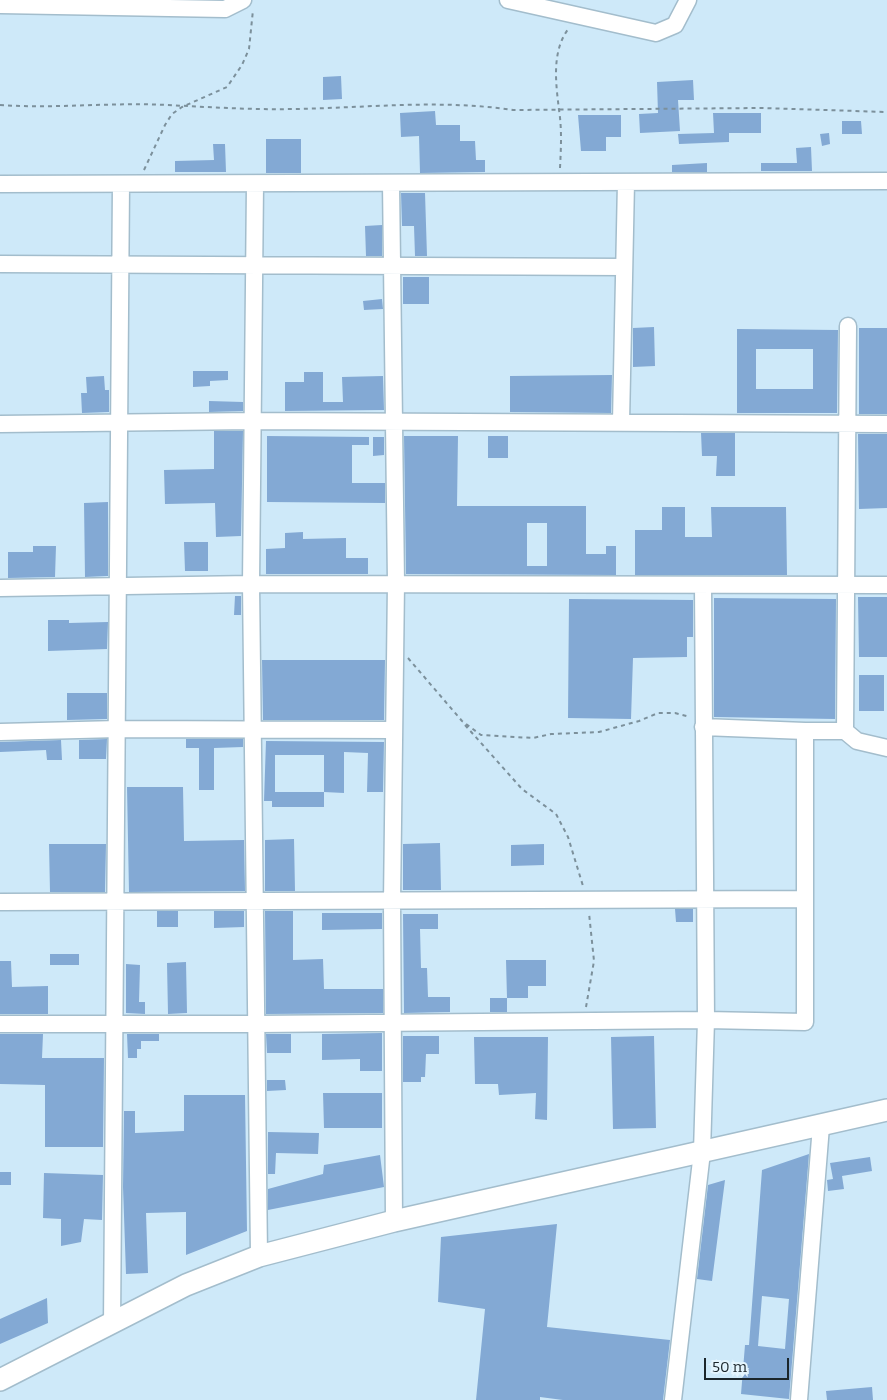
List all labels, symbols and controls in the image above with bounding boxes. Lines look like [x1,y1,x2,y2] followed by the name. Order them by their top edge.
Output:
[707,1348,792,1380] scale bar
[712,1358,747,1376] text: 50 m

